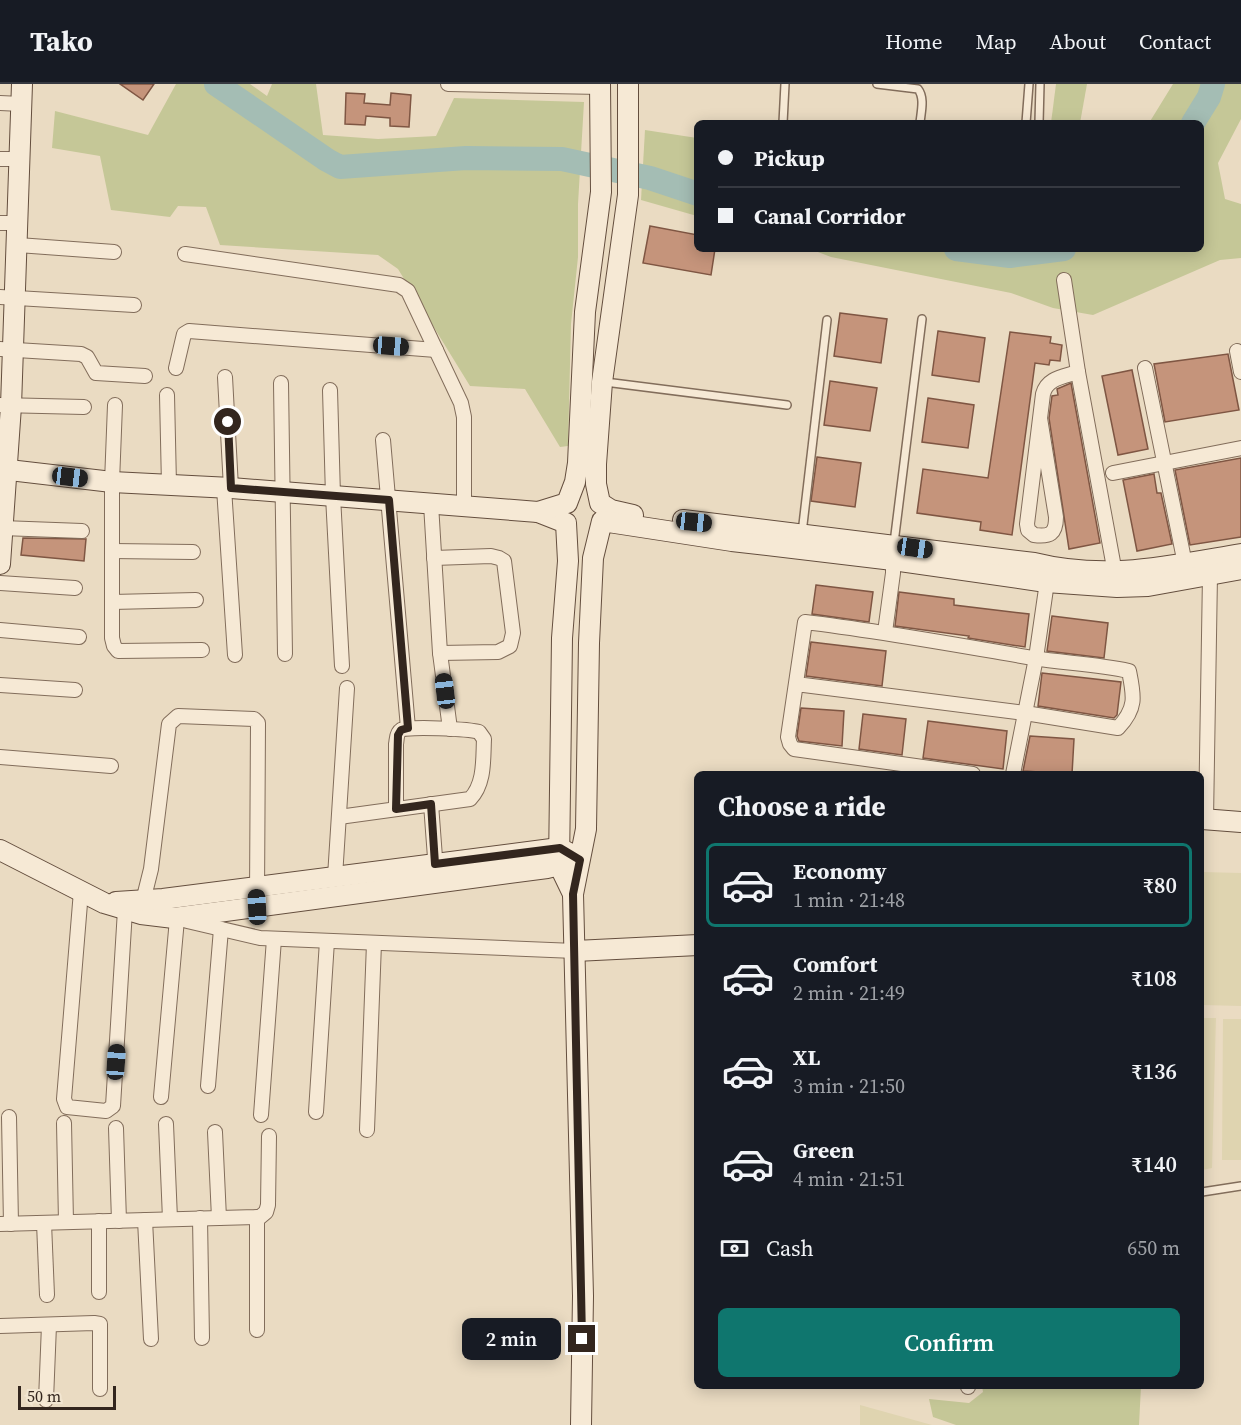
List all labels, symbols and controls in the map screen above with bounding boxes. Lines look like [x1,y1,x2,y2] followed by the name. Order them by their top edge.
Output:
[30,22,93,60] text: Tako
[885,27,943,56] text: Home
[976,27,1017,56] text: Map
[1050,27,1106,56] text: About
[1139,27,1211,56] text: Contact
[754,143,825,173] text: Pickup
[754,201,905,231] text: Canal Corridor
[372,336,410,356] car
[214,408,241,435] route start
[51,466,89,488] car
[675,511,713,533] car
[896,537,934,559] car
[434,672,456,710] car
[718,788,886,825] text: Choose a ride
[793,856,887,886] text: Economy
[721,858,775,912] icon: car
[1143,870,1177,900] text: ₹80
[793,886,905,914] text: 1 min · 21:48
[247,889,267,925] car
[793,949,877,979] text: Comfort
[721,951,775,1005] icon: car
[1131,963,1177,993] text: ₹108
[793,979,905,1007] text: 2 min · 21:49
[793,1042,820,1072] text: XL
[106,1043,126,1081] car
[721,1044,775,1098] icon: car
[1131,1056,1177,1086] text: ₹136
[793,1072,905,1100] text: 3 min · 21:50
[793,1135,854,1165] text: Green
[721,1137,775,1191] icon: car
[1131,1149,1177,1179] text: ₹140
[793,1165,905,1193] text: 4 min · 21:51
[718,1232,751,1265] icon: cash
[766,1233,814,1263] text: Cash
[1127,1234,1180,1262] text: 650 m
[718,1308,1180,1377] button: Confirm
[462,1318,561,1360] callout: 2 min
[486,1325,537,1353] text: 2 min
[568,1325,595,1352] route end
[18,1383,116,1410] scale bar
[27,1385,61,1407] text: 50 m

